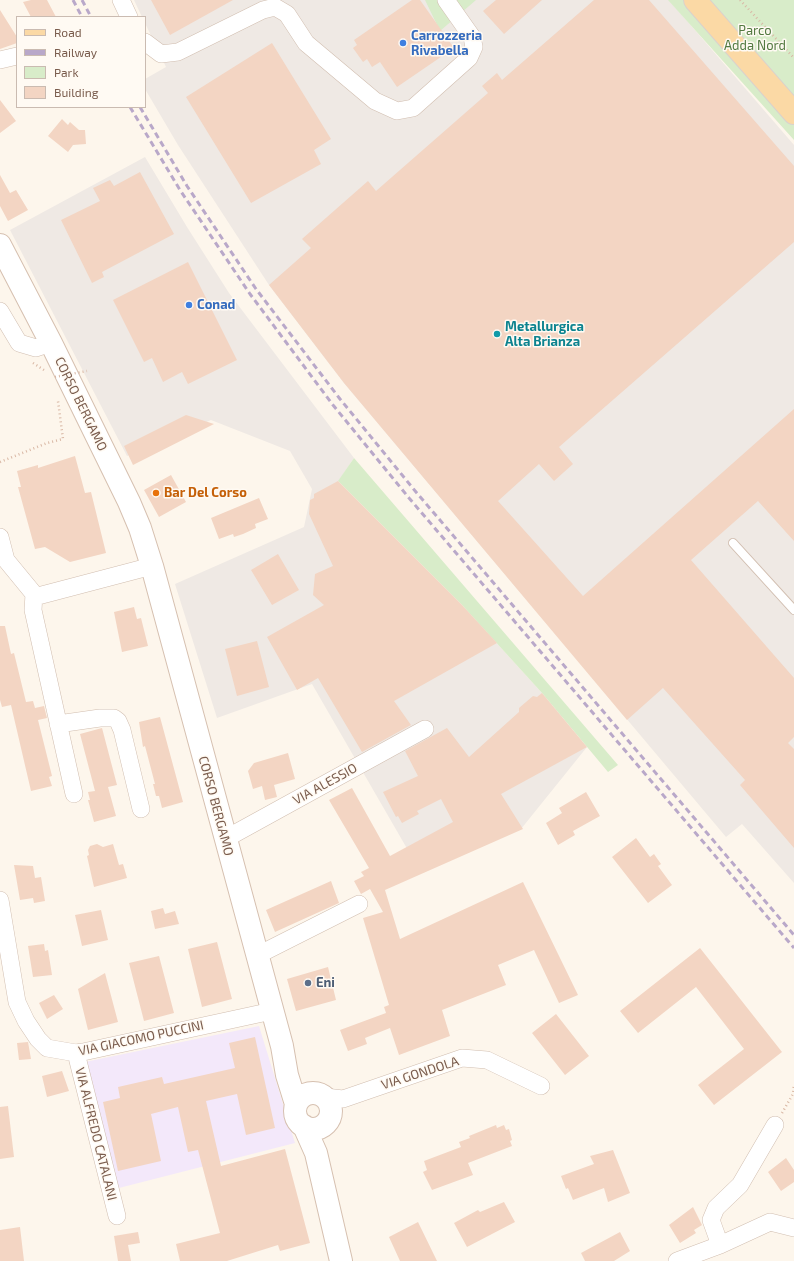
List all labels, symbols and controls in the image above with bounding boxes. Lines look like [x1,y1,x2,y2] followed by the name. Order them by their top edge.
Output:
[16,16,146,108] legend
[724,23,786,54] park label: Parco Adda Nord
[54,25,82,39] text: Road
[411,28,482,59] place label: Carrozzeria Rivabella
[398,38,408,48] marker: Carrozzeria Rivabella
[54,45,97,59] text: Railway
[54,65,79,79] text: Park
[54,85,98,99] text: Building
[197,297,235,313] place label: Conad
[184,300,194,310] marker: Conad
[505,319,584,350] place label: Metallurgica Alta Brianza
[492,329,502,339] marker: Metallurgica Alta Brianza
[52,354,110,454] street label: CORSO BERGAMO
[164,485,247,501] place label: Bar Del Corso
[151,488,161,498] marker: Bar Del Corso
[195,754,237,858] street label: CORSO BERGAMO
[290,760,360,808] street label: VIA ALESSIO
[316,975,335,991] place label: Eni
[303,978,313,988] marker: Eni
[77,1017,205,1059] street label: VIA GIACOMO PUCCINI
[379,1053,461,1093] street label: VIA GONDOLA
[72,1066,120,1202] street label: VIA ALFREDO CATALANI

